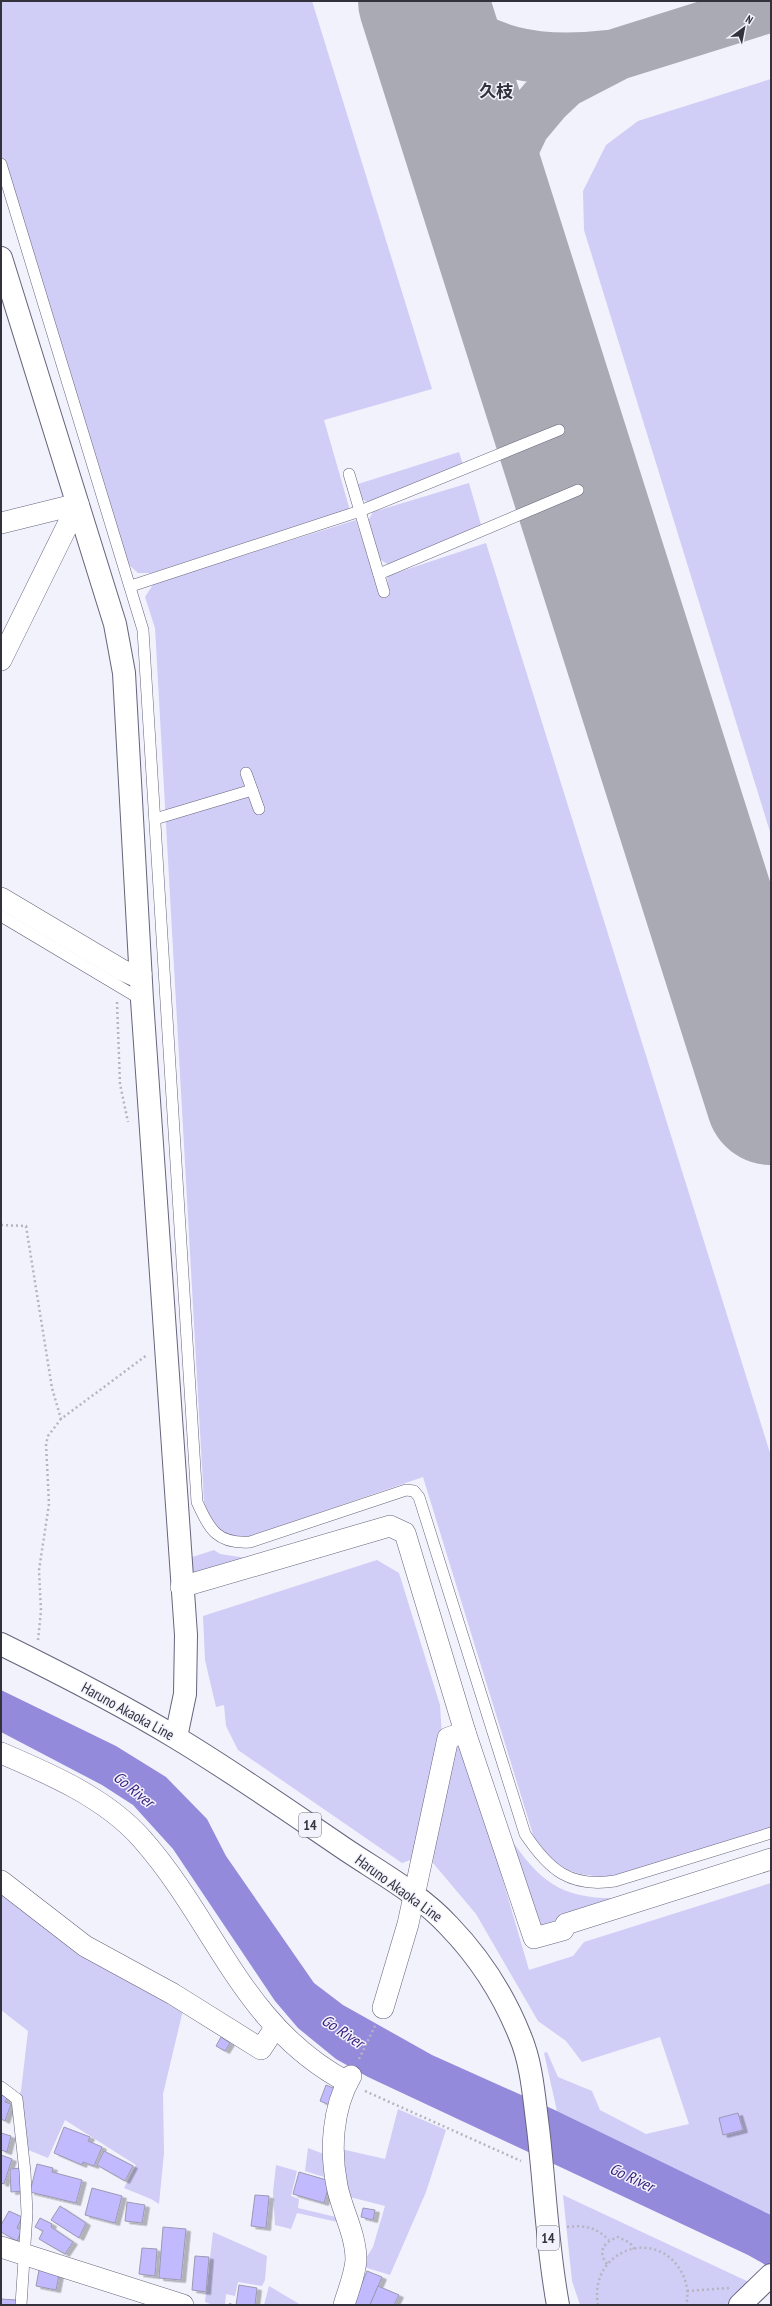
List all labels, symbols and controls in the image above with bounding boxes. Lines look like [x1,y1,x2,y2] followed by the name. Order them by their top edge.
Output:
[724,8,764,48] north arrow
[743,12,756,27] text: N
[479,80,513,102] district label: 久枝
[78,1678,178,1744] street label: Haruno Akaoka Line
[110,1767,160,1813] water label: Go River
[299,1813,321,1837] road number: 14
[352,1850,446,1926] street label: Haruno Akaoka Line
[318,2010,370,2054] water label: Go River
[607,2158,660,2197] water label: Go River
[537,2226,559,2250] road number: 14

